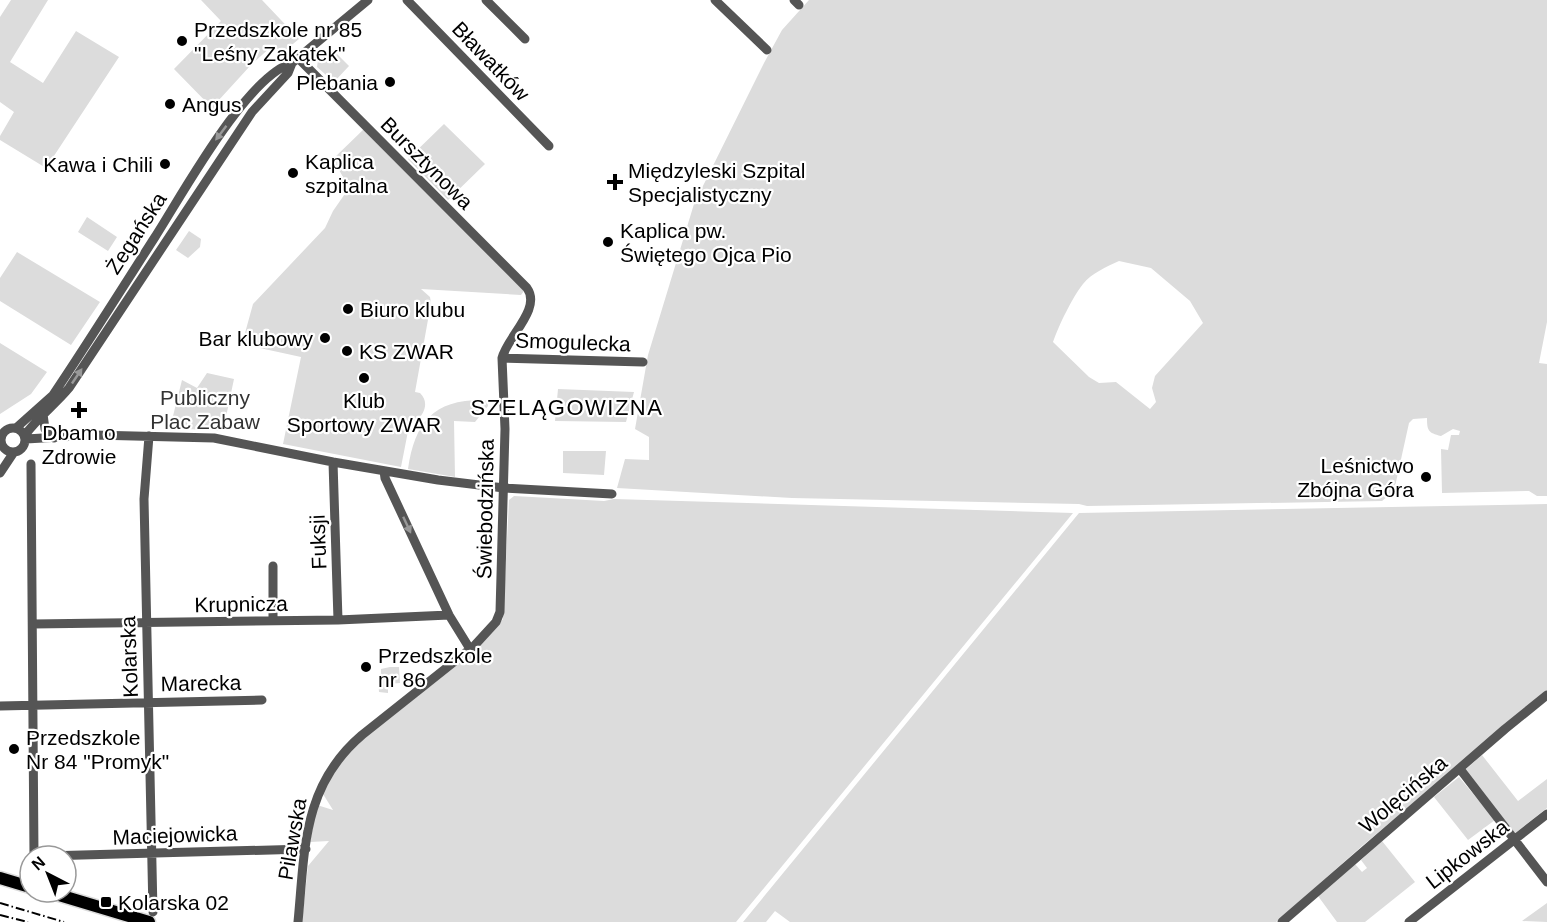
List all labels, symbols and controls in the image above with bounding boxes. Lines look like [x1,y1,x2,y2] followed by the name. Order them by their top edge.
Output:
[448,17,535,106] street label: Bławatków
[194,18,362,65] place label: Przedszkole nr 85 "Leśny Zakątek"
[175,34,189,48] marker: Przedszkole nr 85 "Leśny Zakątek"
[296,71,378,94] place label: Plebania
[383,75,397,89] marker: Plebania
[182,93,242,116] place label: Angus
[163,97,177,111] marker: Angus
[376,112,478,214] street label: Bursztynowa
[215,124,227,140] one-way arrow
[305,150,388,197] place label: Kaplica szpitalna
[43,153,153,176] place label: Kawa i Chili
[158,157,172,171] marker: Kawa i Chili
[628,159,805,206] place label: Międzyleski Szpital Specjalistyczny
[286,166,300,180] marker: Kaplica szpitalna
[606,173,624,191] marker: Międzyleski Szpital Specjalistyczny
[101,188,171,278] street label: Żegańska
[620,219,792,266] place label: Kaplica pw. Świętego Ojca Pio
[601,235,615,249] marker: Kaplica pw. Świętego Ojca Pio
[360,298,465,321] place label: Biuro klubu
[341,302,355,316] marker: Biuro klubu
[199,327,313,350] place label: Bar klubowy
[515,328,631,356] street label: Smogulecka
[318,331,332,345] marker: Bar klubowy
[359,340,454,363] place label: KS ZWAR
[340,344,354,358] marker: KS ZWAR
[71,368,82,384] one-way arrow
[357,371,371,385] marker: Klub Sportowy ZWAR
[150,386,261,433] park label: Publiczny Plac Zabaw
[287,389,441,436] place label: Klub Sportowy ZWAR
[471,395,663,420] district label: SZELĄGOWIZNA
[72,403,86,417] marker: Dbam o Zdrowie
[42,421,116,468] place label: Dbam o Zdrowie
[472,438,498,579] street label: Świebodzińska
[1297,454,1414,501] place label: Leśnictwo Zbójna Góra
[1419,470,1433,484] marker: Leśnictwo Zbójna Góra
[306,514,330,570] street label: Fuksji
[403,516,412,533] one-way arrow
[194,592,288,616] street label: Krupnicza
[116,615,142,698] street label: Kolarska
[378,644,492,691] place label: Przedszkole nr 86
[359,660,373,674] marker: Przedszkole nr 86
[161,671,242,695] street label: Marecka
[26,726,169,773] place label: Przedszkole Nr 84 "Promyk"
[7,742,21,756] marker: Przedszkole Nr 84 "Promyk"
[1355,751,1452,837] street label: Wolęcińska
[273,796,311,882] street label: Pilawska
[1421,815,1513,893] street label: Lipkowska
[112,821,238,849] street label: Maciejowicka
[18,844,78,904] north arrow
[28,853,48,873] text: N
[118,891,229,914] place label: Kolarska 02
[99,895,113,909] marker: Kolarska 02

